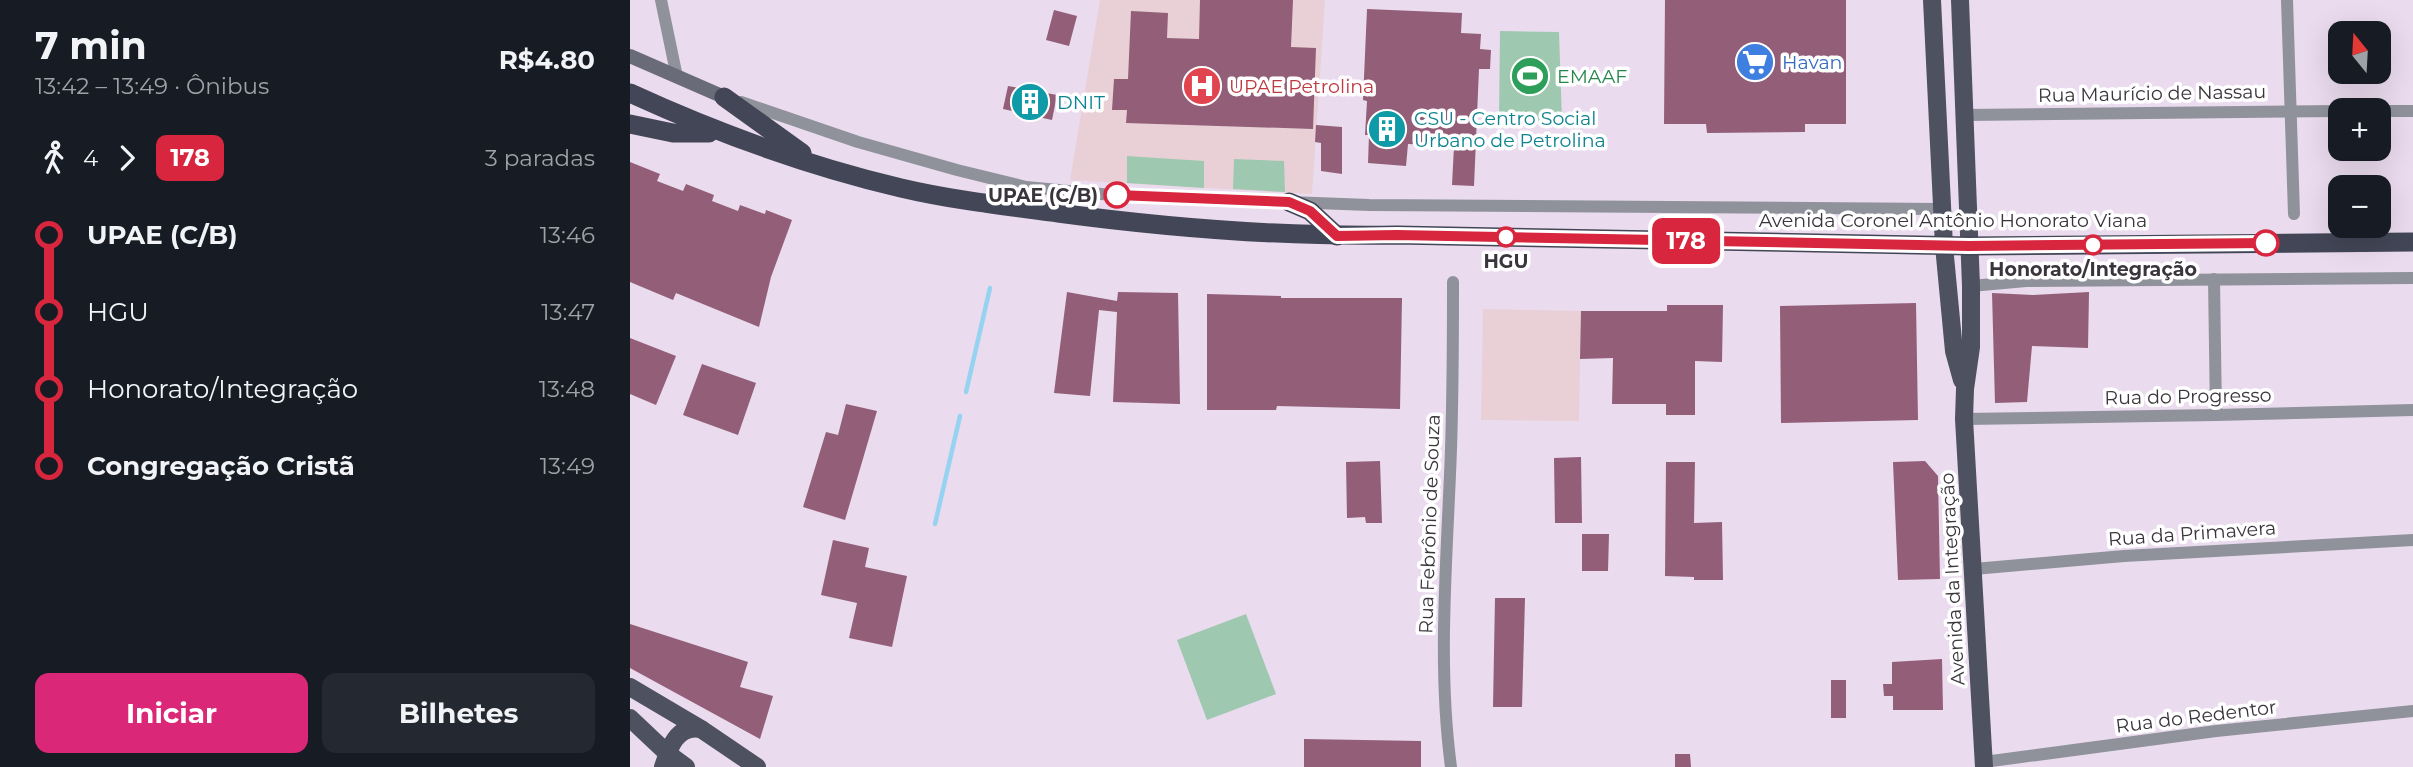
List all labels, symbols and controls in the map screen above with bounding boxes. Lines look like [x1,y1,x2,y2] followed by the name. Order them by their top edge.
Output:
[2328,21,2390,84] north arrow
[2328,21,2391,238] map controls
[35,22,147,69] text: 7 min
[1734,41,1776,83] supermarket icon: Havan
[499,44,595,76] text: R$4.80
[1782,51,1842,74] place label: Havan
[1509,55,1551,97] sports icon: EMAAF
[1181,65,1223,107] hospital icon: UPAE Petrolina
[1557,65,1627,88] place label: EMAAF
[35,72,269,100] text: 13:42 – 13:49 · Ônibus
[1229,75,1374,98] place label: UPAE Petrolina
[2038,80,2266,107] street label: Rua Maurício de Nassau
[1009,81,1051,123] building icon: DNIT
[1057,91,1105,114] place label: DNIT
[2328,98,2391,161] button: +
[1414,107,1606,152] place label: CSU - Centro Social Urbano de Petrolina
[1366,108,1408,150] building icon: CSU - Centro Social Urbano de Petrolina
[35,139,73,177] icon: walk
[108,139,146,177] icon: forward
[170,143,210,172] text: 178
[83,144,98,172] text: 4
[485,144,595,172] text: 3 paradas
[2328,175,2391,238] button: −
[1104,182,1130,208] marker: UPAE (C/B)
[988,184,1098,207] place label: UPAE (C/B)
[1759,209,2147,232] street label: Avenida Coronel Antônio Honorato Viana
[1646,218,1726,264] line badge: 178
[87,219,238,251] text: UPAE (C/B)
[540,221,595,249] text: 13:46
[1666,226,1706,255] text: 178
[1496,227,1516,247] marker: HGU
[2253,230,2279,256] unlabelled marker
[2083,235,2103,255] marker: Honorato/Integração
[1484,250,1528,273] place label: HGU
[1989,258,2197,281] place label: Honorato/Integração
[87,296,149,328] text: HGU
[541,298,595,326] text: 13:47
[87,373,358,405] text: Honorato/Integração
[539,375,595,403] text: 13:48
[2104,384,2272,409] street label: Rua do Progresso
[1414,414,1445,634] street label: Rua Febrônio de Souza
[87,450,355,482] text: Congregação Cristã
[540,452,595,480] text: 13:49
[1935,472,1970,686] street label: Avenida da Integração
[2107,516,2277,551] street label: Rua da Primavera
[35,673,308,753] button: Iniciar
[322,673,595,753] button: Bilhetes
[2114,695,2278,738] street label: Rua do Redentor

